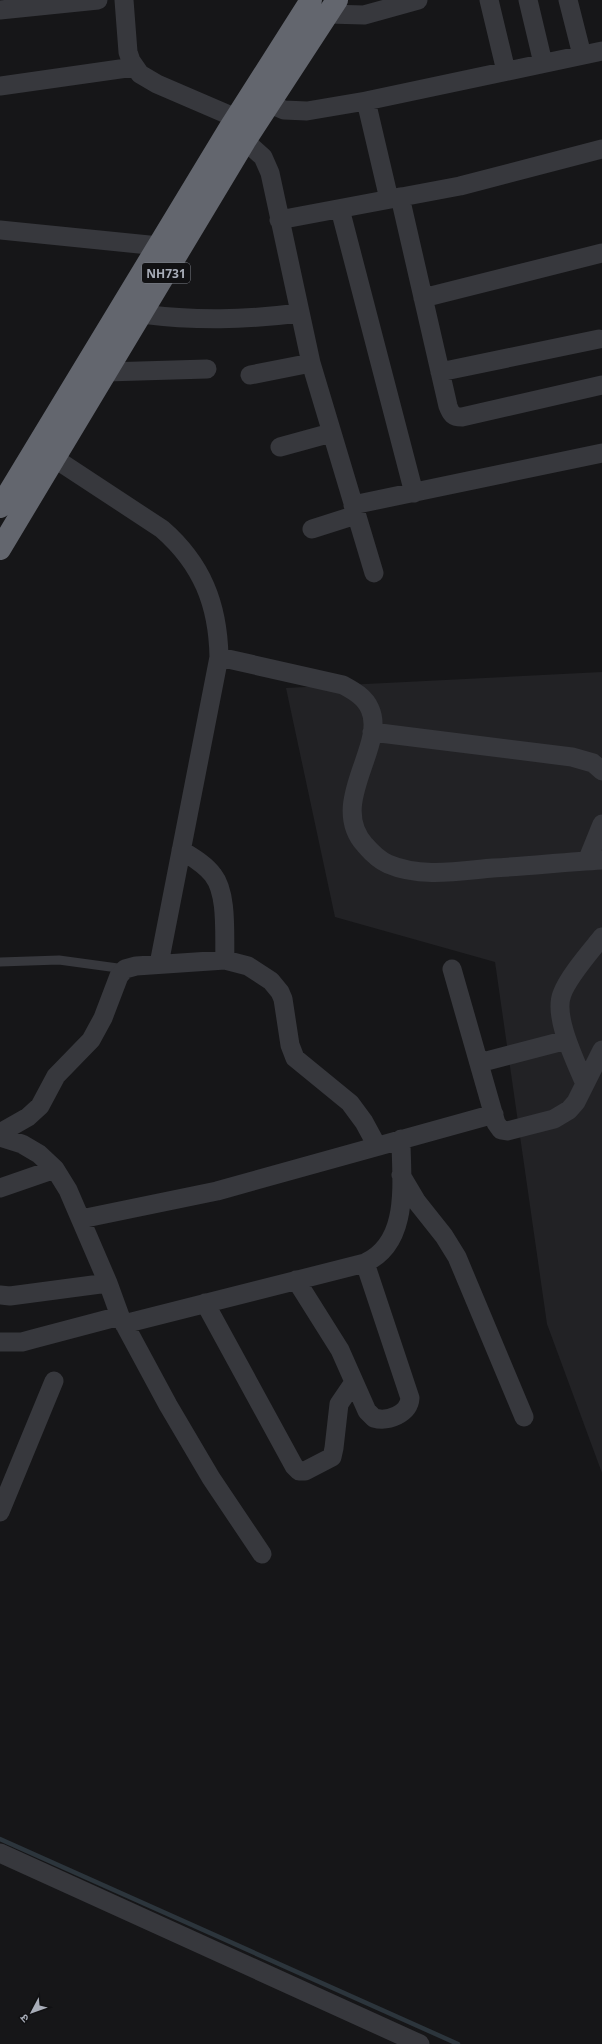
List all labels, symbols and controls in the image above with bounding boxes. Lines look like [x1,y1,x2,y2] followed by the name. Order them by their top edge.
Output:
[142,263,190,283] road number: NH731
[12,1992,52,2032] north arrow
[16,2011,32,2026] text: उ

